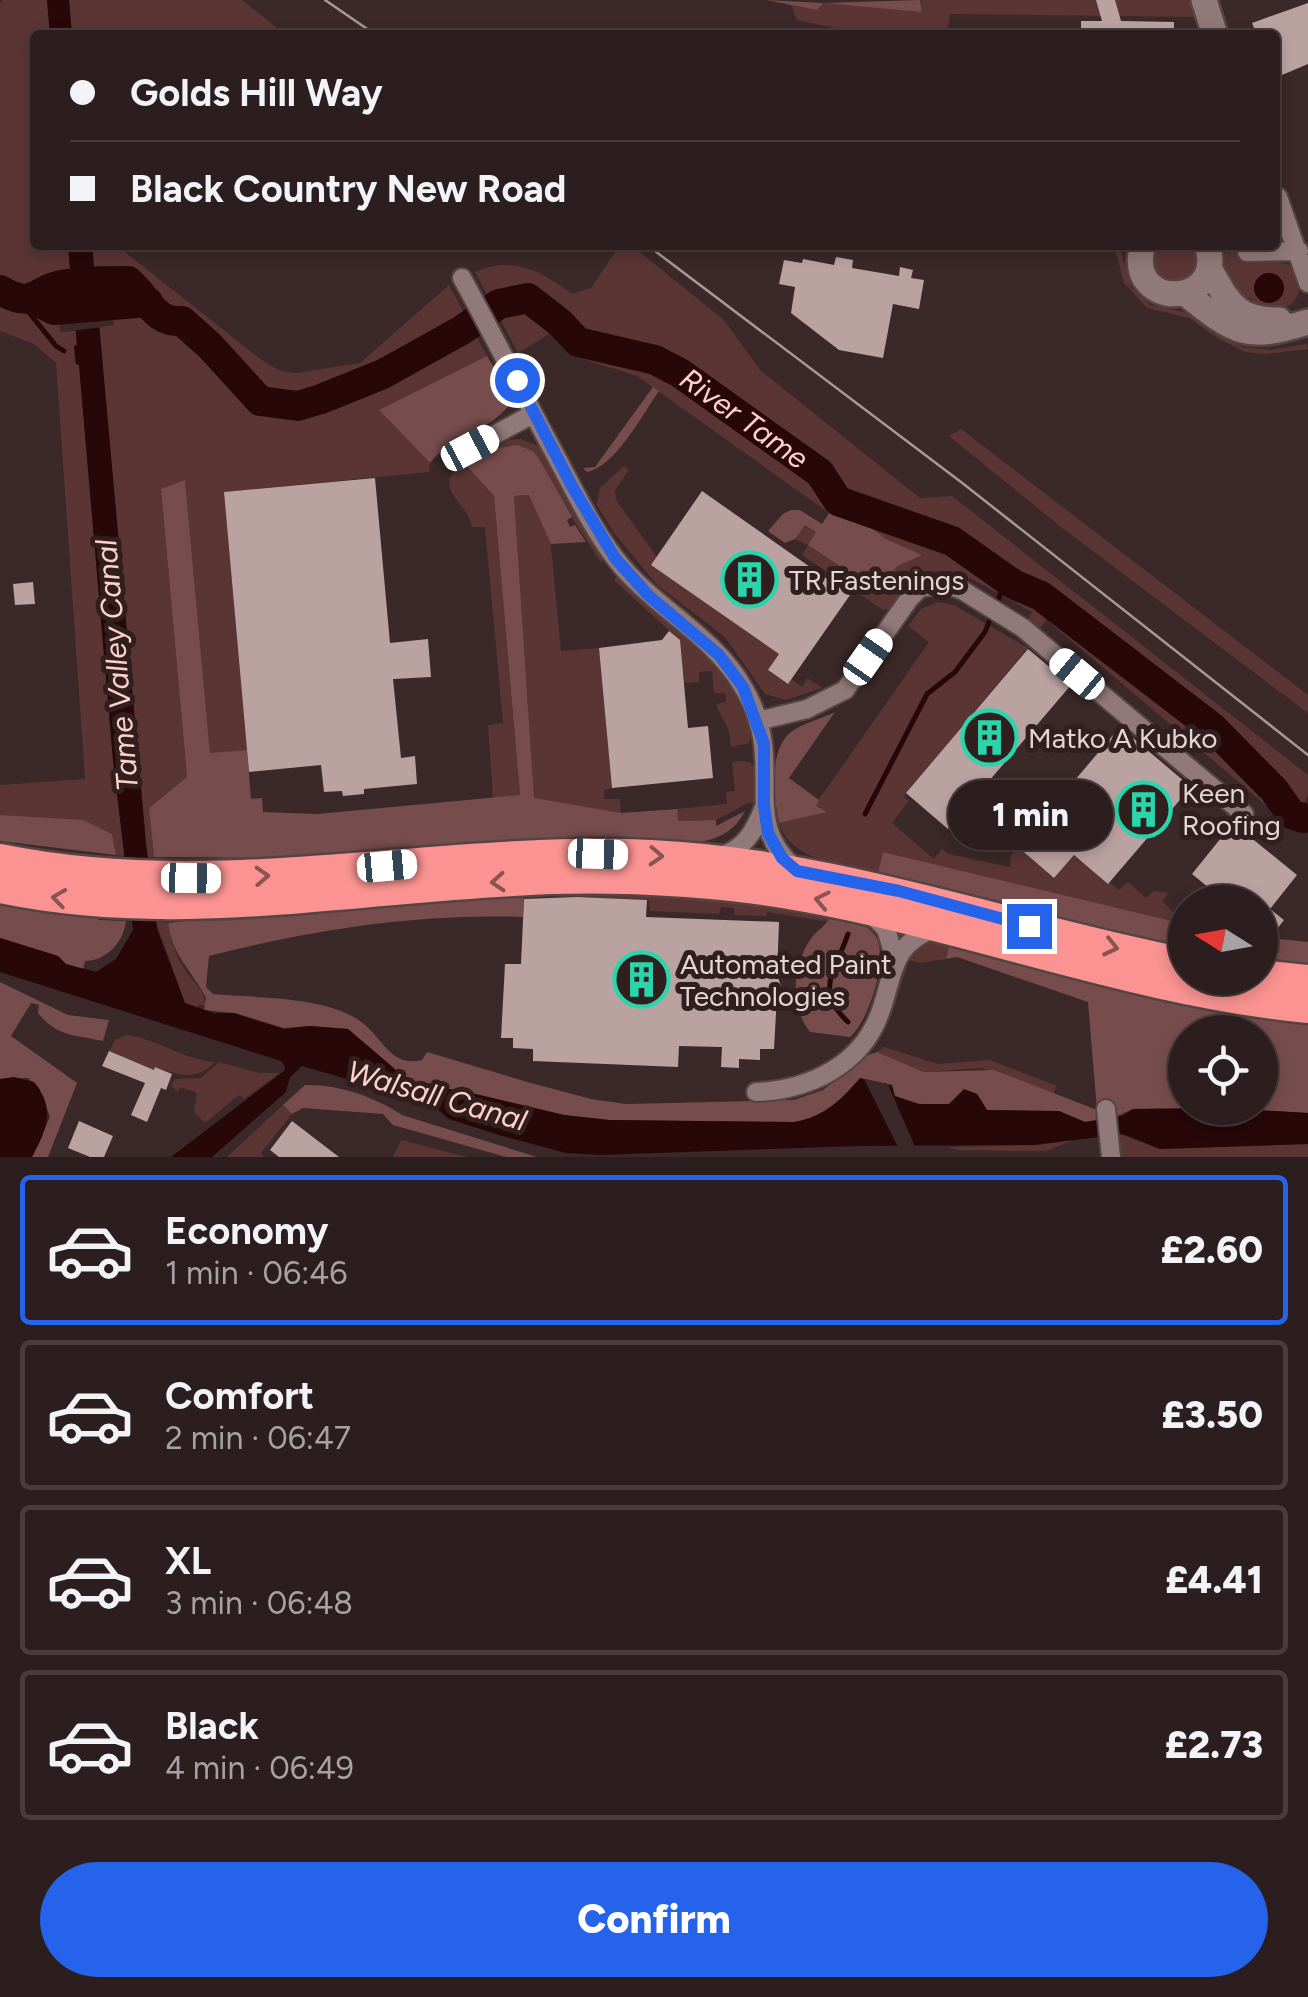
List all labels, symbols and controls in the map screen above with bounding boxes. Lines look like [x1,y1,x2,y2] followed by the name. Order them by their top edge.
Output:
[130,70,383,116] text: Golds Hill Way
[130,166,566,212] text: Black Country New Road
[495,358,540,403] route start
[673,360,816,477] water label: River Tame
[436,421,504,475] car
[87,538,146,792] water label: Tame Valley Canal
[720,550,780,610] building icon: TR Fastenings
[789,563,964,597] place label: TR Fastenings
[839,624,897,690] car
[1044,643,1110,705] car
[959,708,1019,768] building icon: Matko A Kubko
[1028,721,1217,755] place label: Matko A Kubko
[1182,776,1281,842] place label: Keen Roofing
[1113,779,1173,839] building icon: Keen Roofing
[946,781,1112,851] callout: 1 min
[992,796,1069,834] text: 1 min
[567,838,629,870] car
[649,845,665,866] one-way arrow
[356,848,418,884] car
[161,862,221,894] car
[255,866,271,887] one-way arrow
[490,871,506,892] one-way arrow
[1168,885,1278,995] north arrow
[1168,885,1278,1125] map controls
[51,888,67,909] one-way arrow
[814,891,831,912] one-way arrow
[1007,904,1052,949] route end
[1102,935,1119,956] one-way arrow
[680,947,892,1013] place label: Automated Paint Technologies
[611,950,671,1010] building icon: Automated Paint Technologies
[1168,1015,1278,1125] button: locate
[343,1052,531,1139] water label: Walsall Canal
[45,1205,135,1295] icon: car
[165,1208,328,1254] text: Economy
[1161,1227,1263,1273] text: £2.60
[165,1254,347,1292] text: 1 min · 06:46
[45,1370,135,1460] icon: car
[165,1373,314,1419] text: Comfort
[1162,1392,1263,1438] text: £3.50
[165,1419,351,1457] text: 2 min · 06:47
[45,1535,135,1625] icon: car
[165,1538,211,1584] text: XL
[1165,1557,1263,1603] text: £4.41
[165,1584,353,1622] text: 3 min · 06:48
[45,1700,135,1790] icon: car
[165,1703,259,1749] text: Black
[1165,1722,1263,1768] text: £2.73
[165,1749,354,1787] text: 4 min · 06:49
[40,1862,1268,1977] button: Confirm

